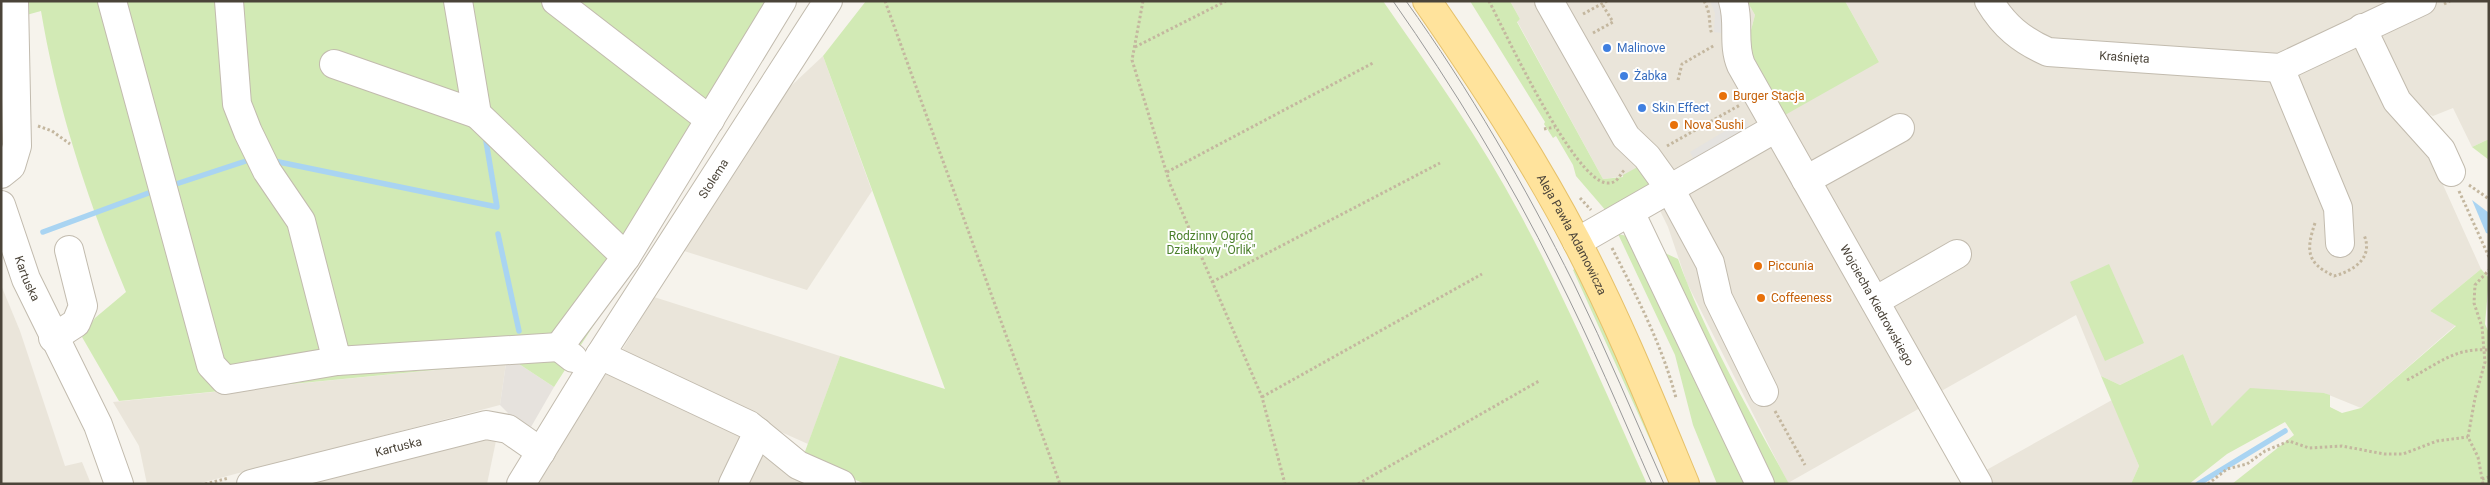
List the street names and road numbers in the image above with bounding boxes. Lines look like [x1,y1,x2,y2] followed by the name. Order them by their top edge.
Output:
[2099,49,2150,66] street label: Kraśnięta
[696,156,731,201] street label: Stolema
[1534,172,1609,297] street label: Aleja Pawła Adamowicza
[1837,242,1917,368] street label: Wojciecha Kiedrowskiego
[12,254,43,303] street label: Kartuska
[374,434,423,460] street label: Kartuska

